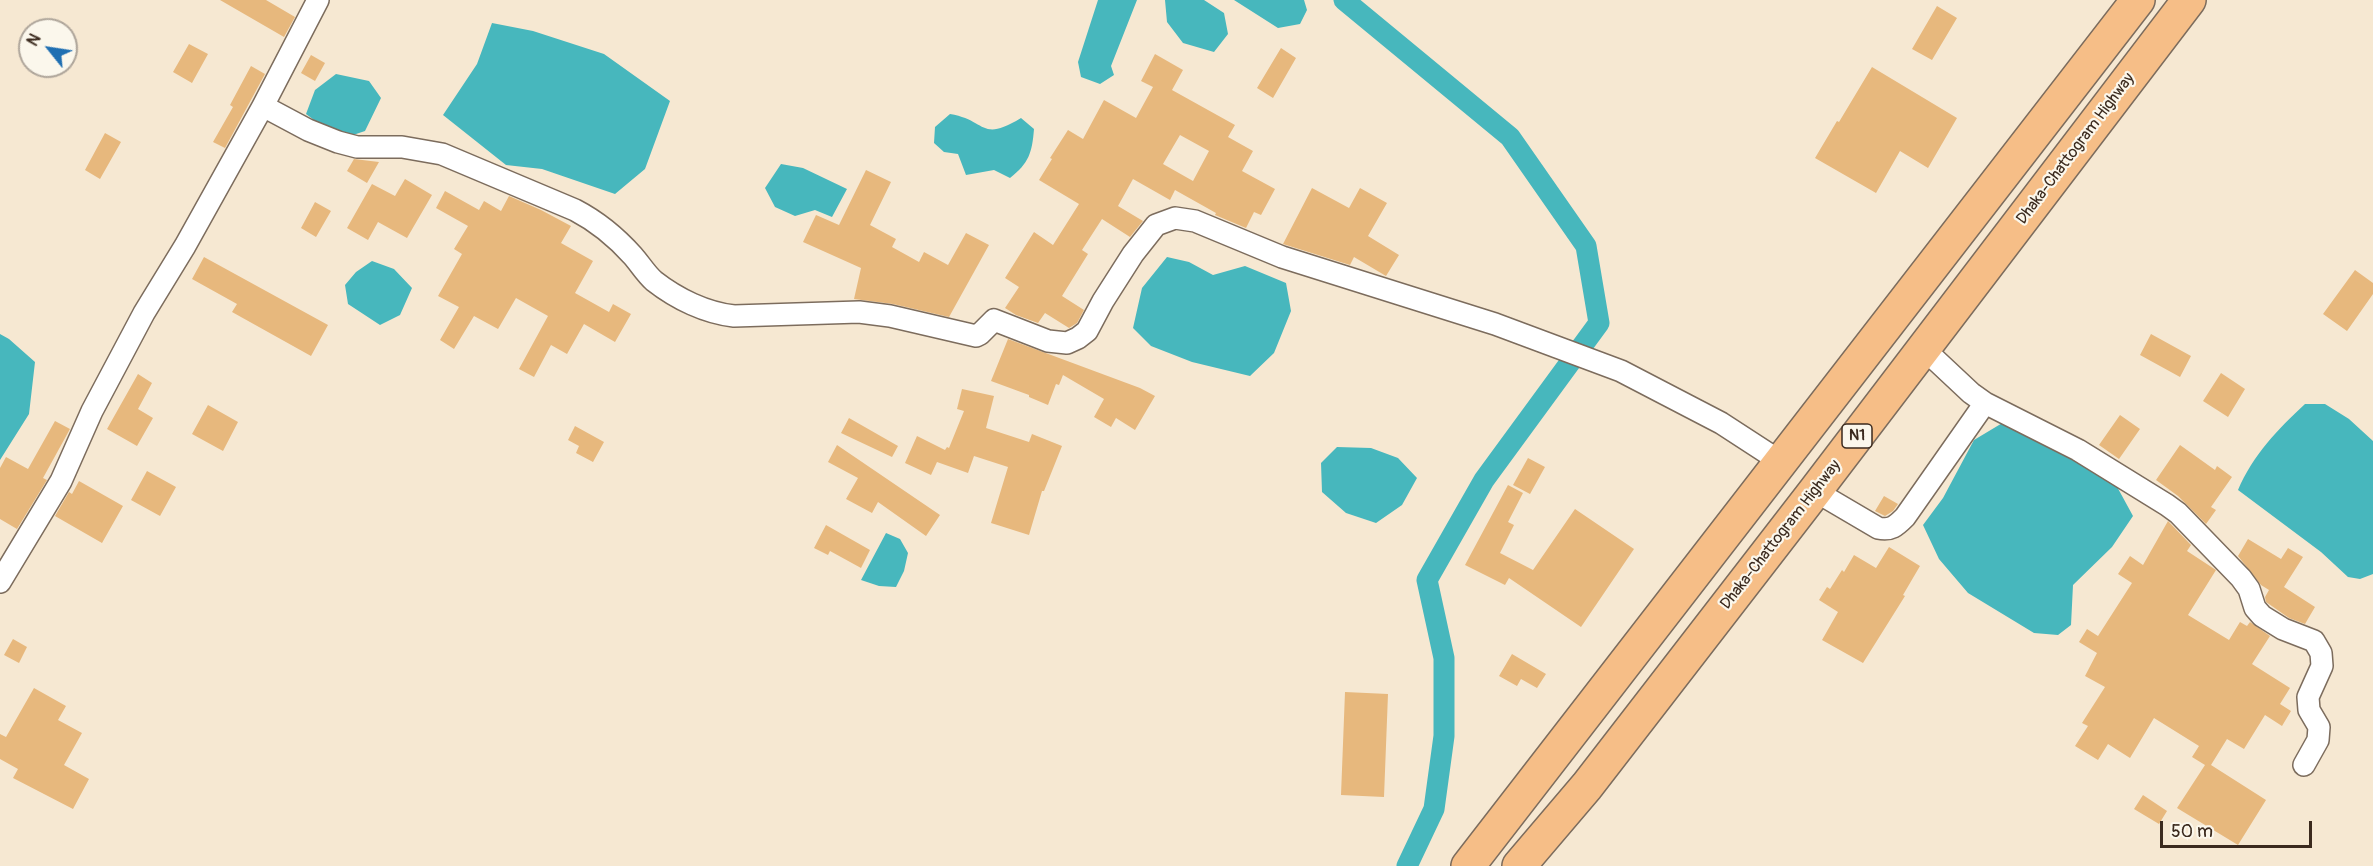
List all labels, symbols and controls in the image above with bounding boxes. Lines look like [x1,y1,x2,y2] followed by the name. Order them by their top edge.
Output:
[18,18,78,78] north arrow
[23,30,46,50] text: N
[2013,70,2139,228] street label: Dhaka-Chattogram Highway
[1842,424,1872,448] road number: N1
[1717,456,1845,614] street label: Dhaka-Chattogram Highway
[2163,809,2314,847] scale bar
[2171,820,2213,843] text: 50 m

